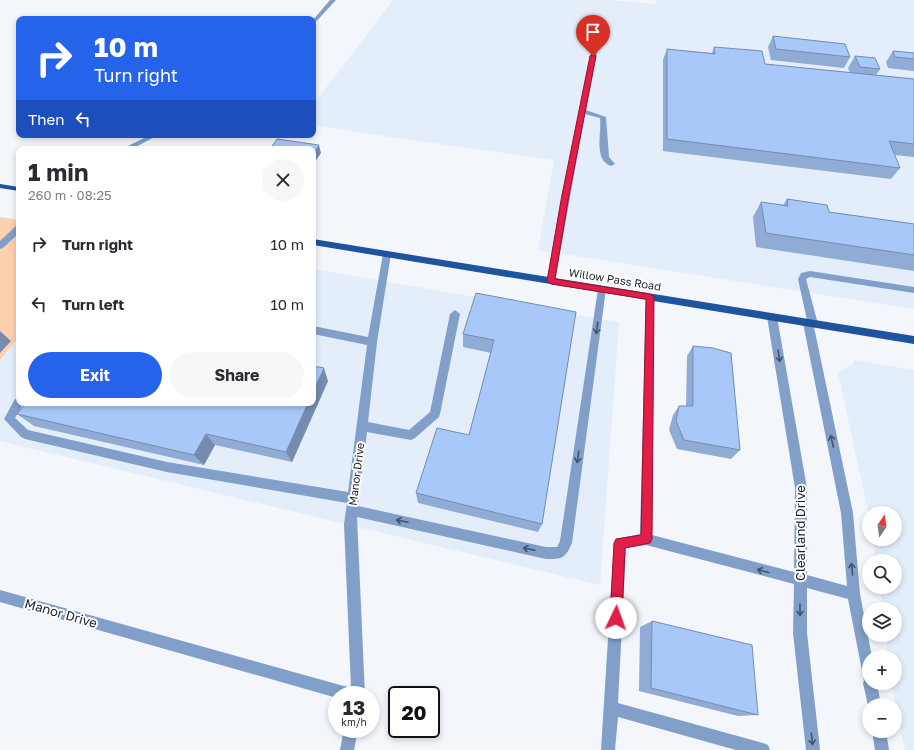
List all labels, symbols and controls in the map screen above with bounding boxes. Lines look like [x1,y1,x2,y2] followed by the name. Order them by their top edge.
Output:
[576,15,610,56] pin
[582,21,604,43] icon: arrive
[94,30,158,63] text: 10 m
[28,32,80,84] icon: right
[94,64,178,86] text: Turn right
[72,108,94,130] icon: left
[28,110,64,128] text: Then
[28,157,88,186] text: 1 min
[262,159,304,201] button: close
[28,187,112,203] text: 260 m · 08:25
[28,233,50,255] icon: right
[62,235,133,253] text: Turn right
[270,235,304,253] text: 10 m
[568,265,662,293] street label: Willow Pass Road
[28,293,50,315] icon: left
[62,295,124,313] text: Turn left
[270,295,304,313] text: 10 m
[593,321,601,334] one-way arrow
[775,349,783,362] one-way arrow
[28,352,162,398] button: Exit
[170,352,304,398] button: Share
[828,435,836,448] one-way arrow
[346,442,366,506] street label: Manor Drive
[574,450,582,463] one-way arrow
[792,485,808,581] street label: Clearland Drive
[862,506,902,546] north arrow
[862,506,902,738] map controls
[396,517,409,525] one-way arrow
[523,545,536,552] one-way arrow
[862,554,902,594] button: search
[848,563,855,576] one-way arrow
[757,566,770,574] one-way arrow
[23,595,99,631] street label: Manor Drive
[595,597,637,639] position arrow
[862,602,902,642] button: layers
[796,603,804,616] one-way arrow
[862,650,902,690] button: +
[388,686,440,738] speed limit sign: 20
[343,695,365,719] text: 13
[862,698,902,738] button: −
[341,716,367,728] text: km/h
[808,732,816,745] one-way arrow

